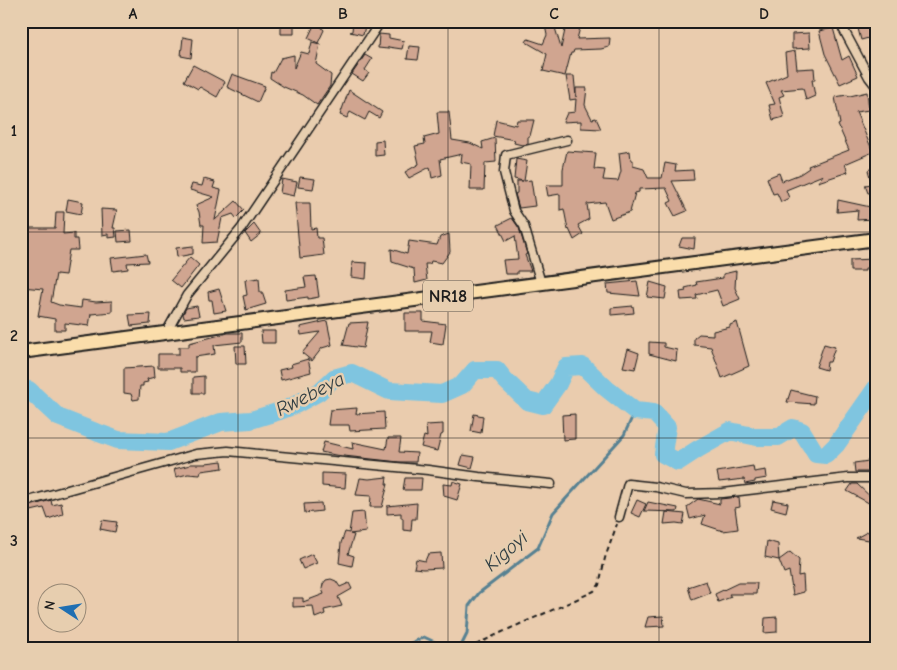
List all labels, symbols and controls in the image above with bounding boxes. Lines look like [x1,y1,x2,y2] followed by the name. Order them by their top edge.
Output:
[129,5,138,23] text: A
[338,5,348,23] text: B
[549,5,559,23] text: C
[759,5,769,23] text: D
[11,122,17,140] text: 1
[423,280,473,312] road number: NR18
[10,327,18,345] text: 2
[272,367,348,421] water label: Rwebeya
[480,526,533,576] water label: Kigoyi
[10,532,18,550] text: 3
[38,582,88,632] north arrow
[41,599,59,612] text: N

